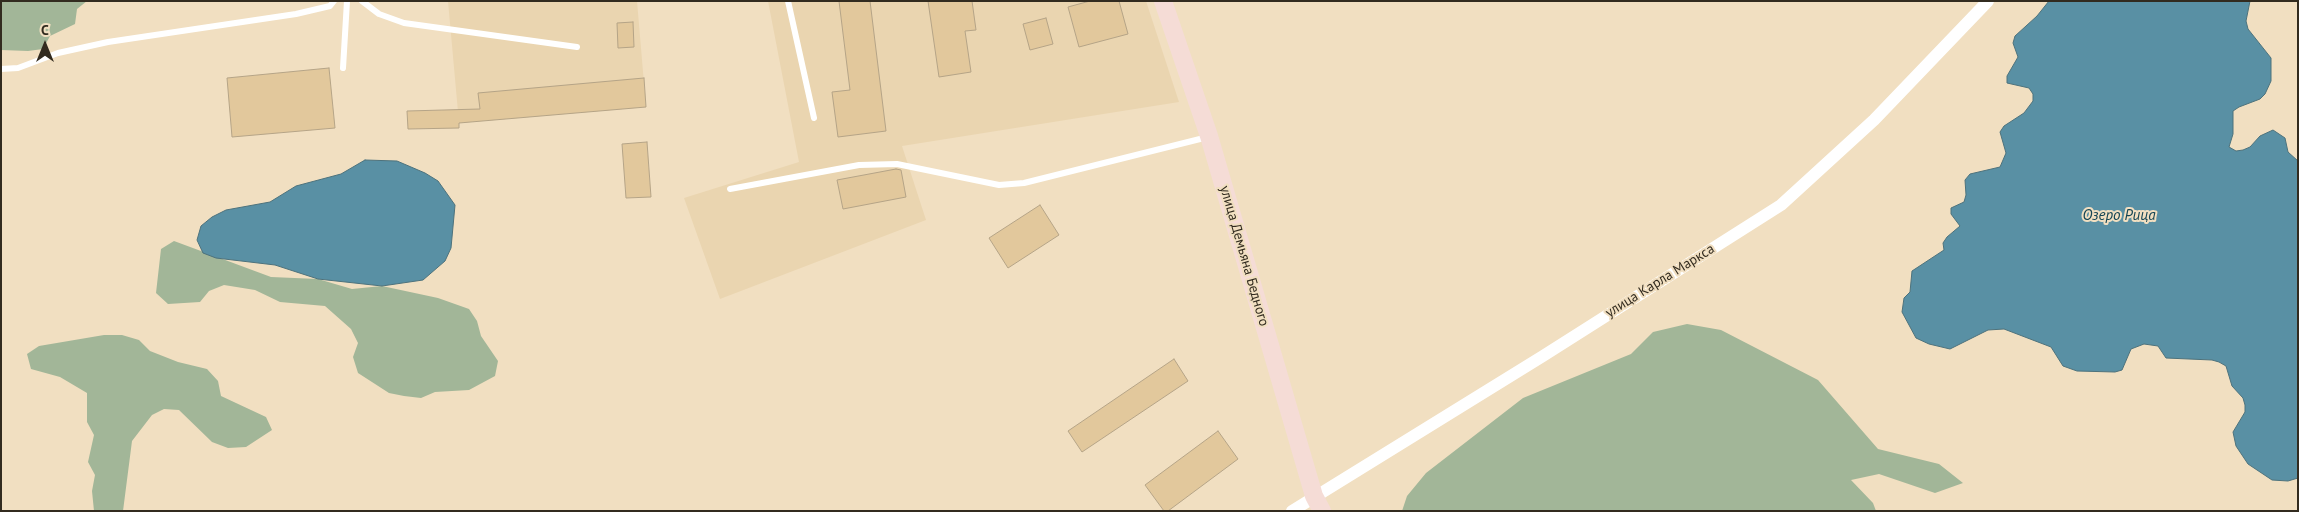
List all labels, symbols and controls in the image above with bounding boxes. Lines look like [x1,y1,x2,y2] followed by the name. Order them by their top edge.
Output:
[20,20,70,70] north arrow
[41,21,49,39] text: С
[1216,184,1272,328] street label: улица Демьяна Бедного
[2083,207,2155,225] water label: Озеро Рица
[1602,241,1718,321] street label: улица Карла Маркса

